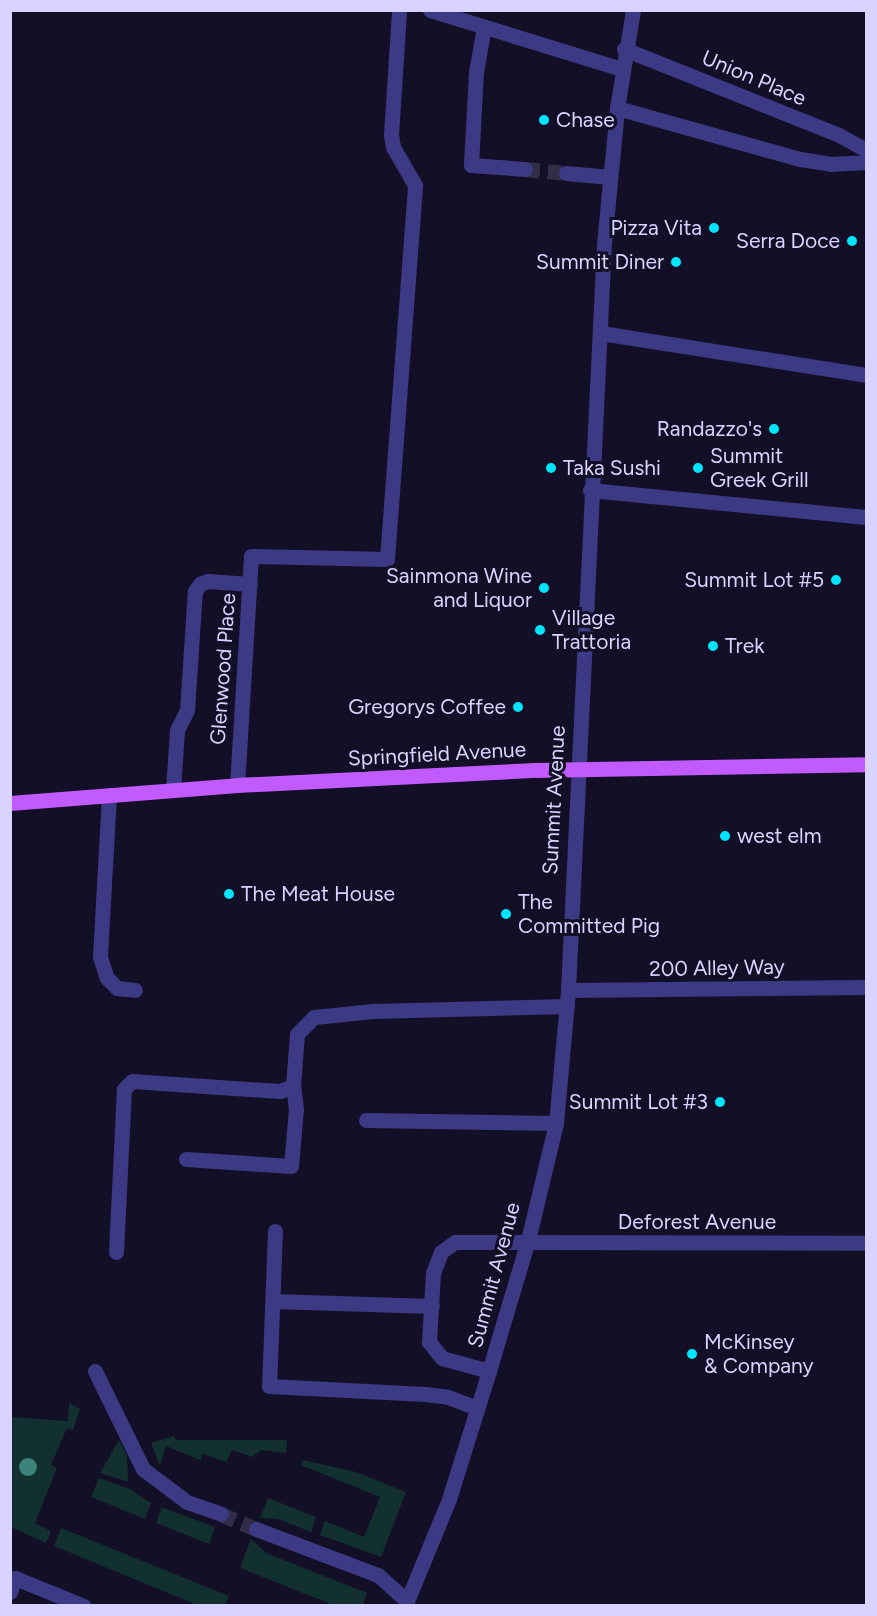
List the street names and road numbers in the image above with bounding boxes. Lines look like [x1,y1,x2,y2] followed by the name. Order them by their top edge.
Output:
[698,45,810,111] street label: Union Place
[205,592,241,746] street label: Glenwood Place
[538,725,570,875] street label: Summit Avenue
[347,737,527,771] street label: Springfield Avenue
[649,954,785,982] street label: 200 Alley Way
[462,1200,526,1350] street label: Summit Avenue
[618,1209,776,1235] street label: Deforest Avenue

